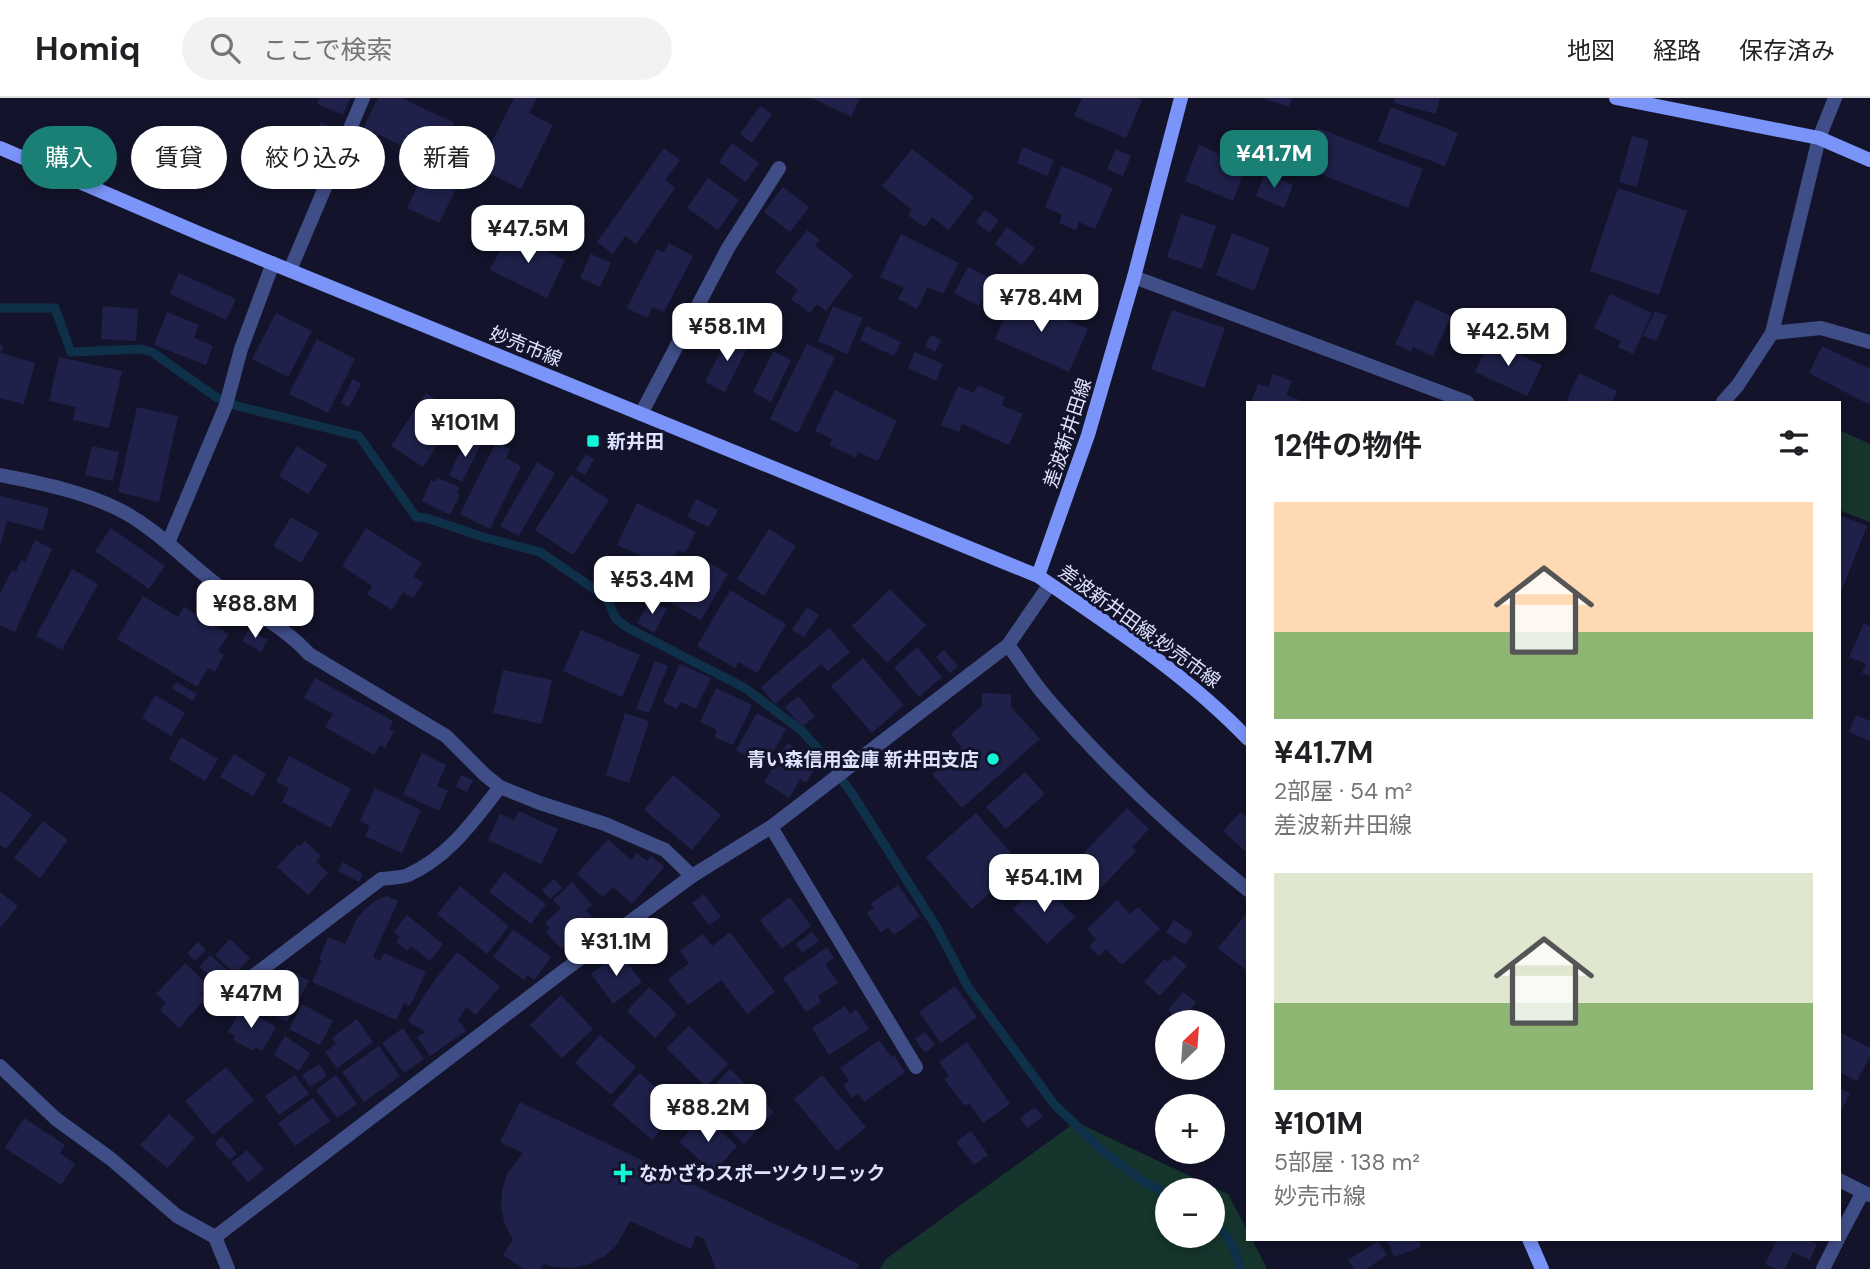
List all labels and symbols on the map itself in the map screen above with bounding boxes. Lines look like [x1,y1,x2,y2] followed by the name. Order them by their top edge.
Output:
[1217,130,1331,190] pin: ¥41.7M
[471,206,585,265] pin: ¥47.5M
[984,274,1098,334] pin: ¥78.4M
[670,303,784,363] pin: ¥58.1M
[1451,308,1565,368] pin: ¥42.5M
[486,321,566,372] street label: 妙売市線
[1038,375,1097,491] street label: 差波新井田線
[416,400,514,459] pin: ¥101M
[607,429,664,454] place label: 新井田
[585,433,601,449] marker: 新井田
[595,556,709,616] pin: ¥53.4M
[1054,559,1226,694] street label: 差波新井田線;妙売市線
[198,580,312,640] pin: ¥88.8M
[747,747,979,772] place label: 青い森信用金庫 新井田支店
[985,751,1001,767] marker: 青い森信用金庫 新井田支店
[987,854,1101,914] pin: ¥54.1M
[559,918,673,978] pin: ¥31.1M
[210,970,292,1030] pin: ¥47M
[1155,1010,1225,1080] north arrow
[651,1084,765,1144] pin: ¥88.2M
[639,1161,886,1186] place label: なかざわスポーツクリニック
[613,1163,633,1183] marker: なかざわスポーツクリニック

